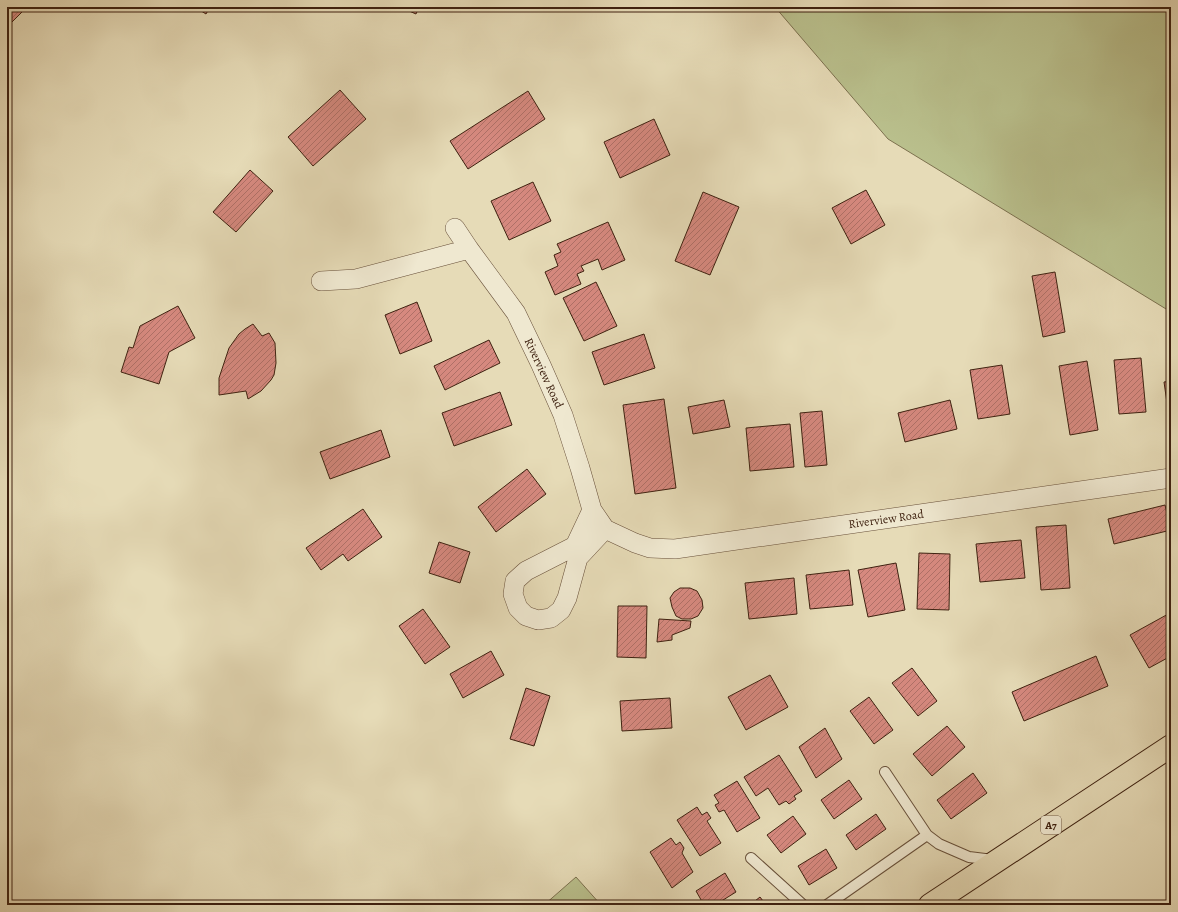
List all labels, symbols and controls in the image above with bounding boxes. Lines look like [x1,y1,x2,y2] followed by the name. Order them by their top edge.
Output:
[521,335,568,411] street label: Riverview Road
[847,506,925,532] street label: Riverview Road
[1041,816,1061,834] road number: A7

